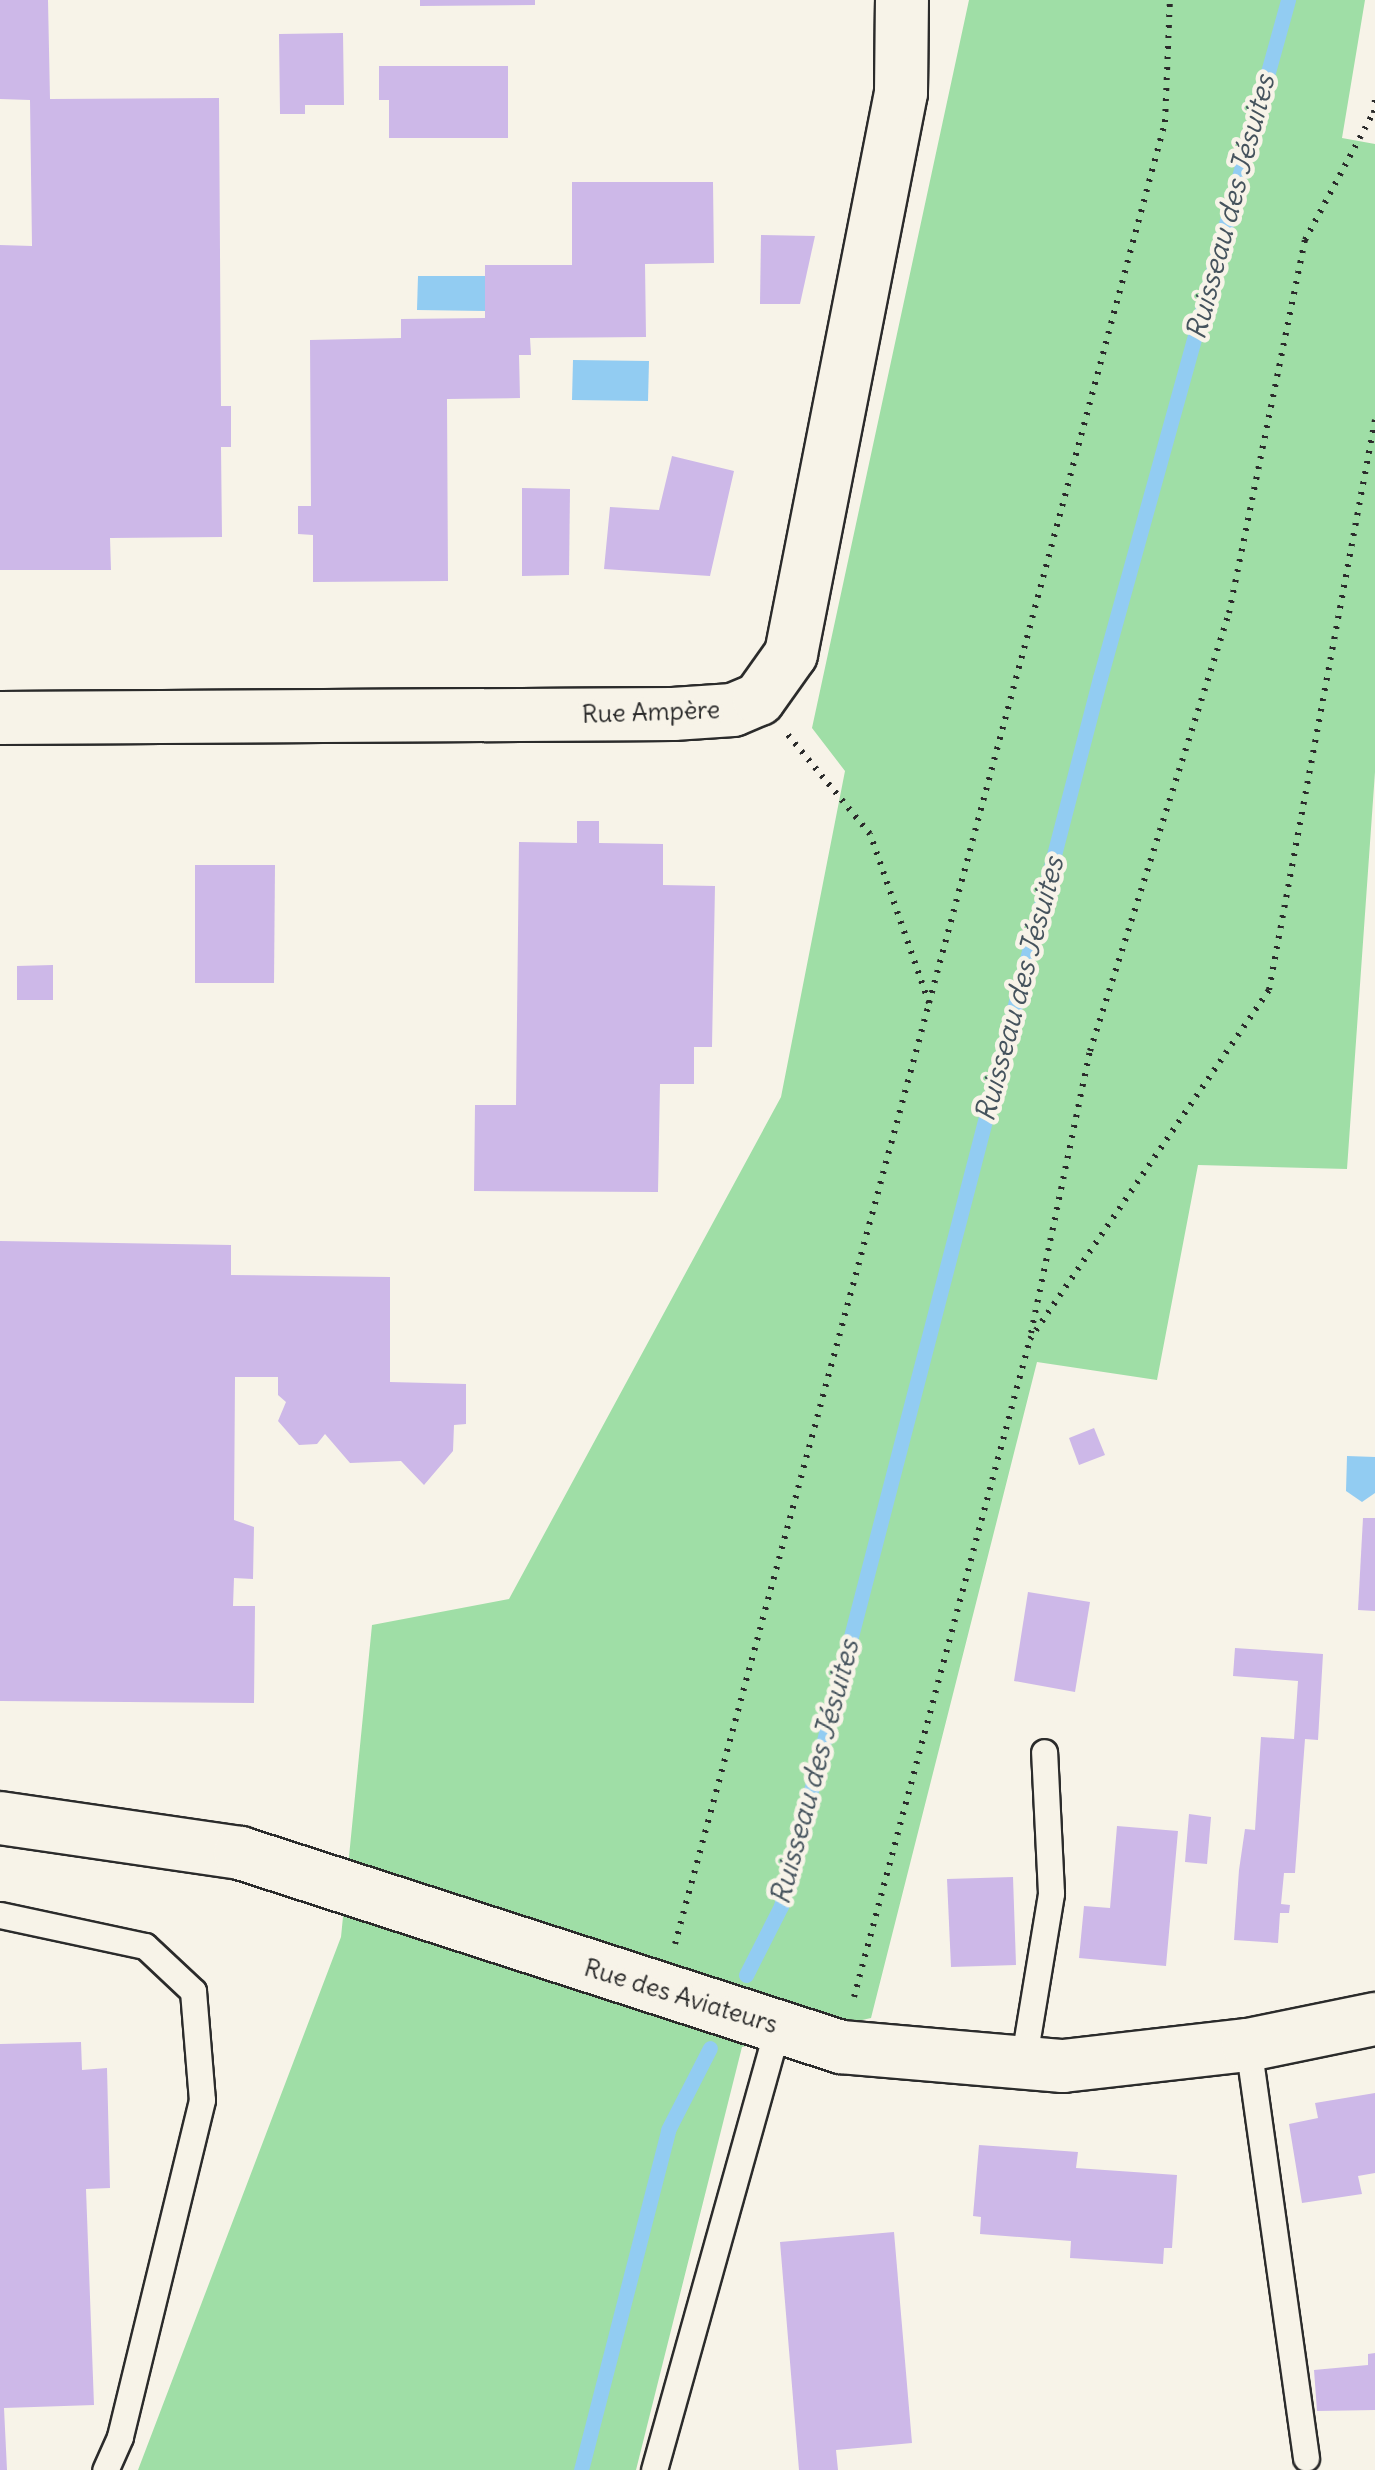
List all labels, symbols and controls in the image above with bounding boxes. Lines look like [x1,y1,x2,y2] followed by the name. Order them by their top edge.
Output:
[1179,71,1281,343] water label: Ruisseau des Jésuites
[581,695,721,729] street label: Rue Ampère
[968,853,1070,1125] water label: Ruisseau des Jésuites
[763,1636,865,1908] water label: Ruisseau des Jésuites
[581,1952,781,2040] street label: Rue des Aviateurs

